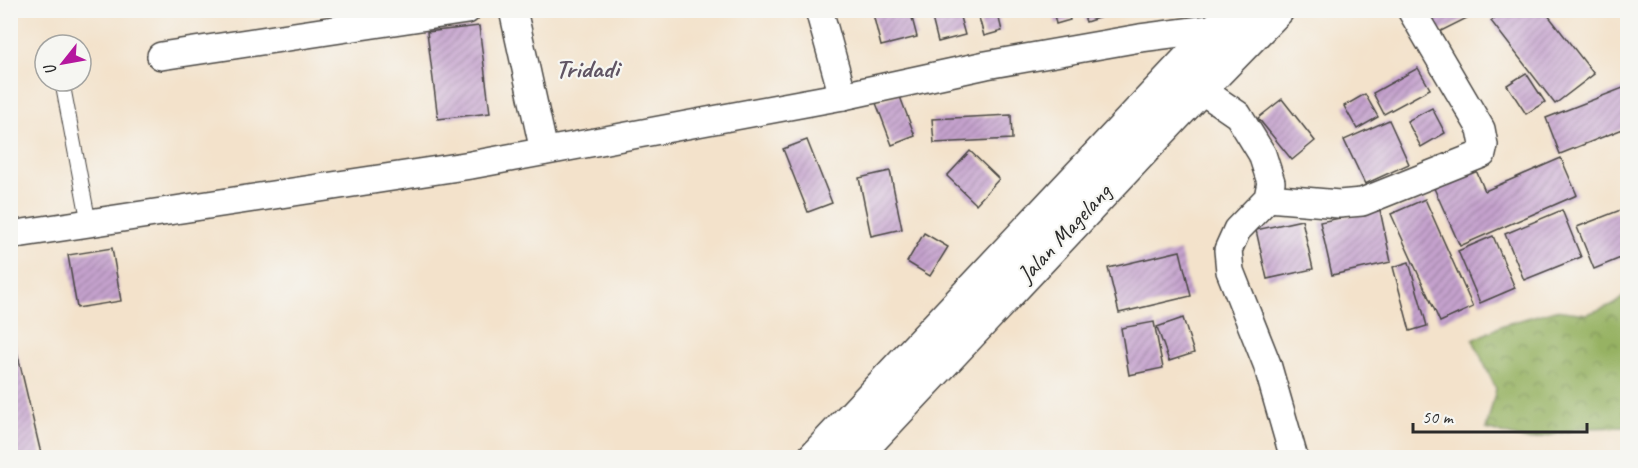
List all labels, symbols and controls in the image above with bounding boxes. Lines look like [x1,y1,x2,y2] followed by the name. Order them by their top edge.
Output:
[33,33,93,93] north arrow
[555,51,622,85] district label: Tridadi
[39,59,62,79] text: U
[1010,176,1118,290] street label: Jalan Magelang
[1413,396,1587,434] scale bar
[1422,406,1455,428] text: 50 m

